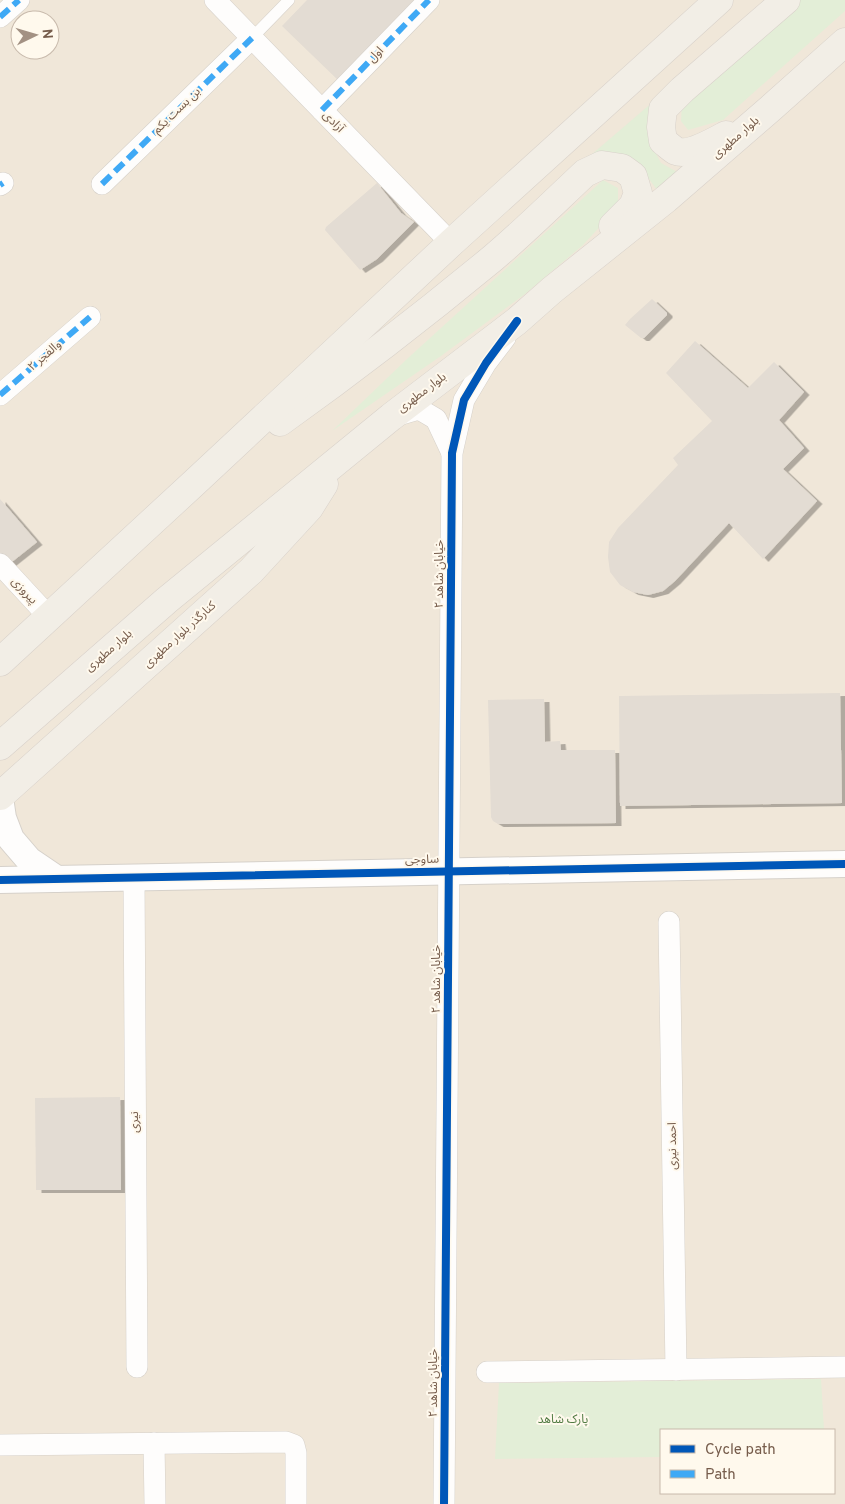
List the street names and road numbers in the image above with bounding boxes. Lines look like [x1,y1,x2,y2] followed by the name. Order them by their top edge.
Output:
[364,43,388,67] street label: اول
[150,84,204,138] street label: بن بست یکم
[319,108,348,137] street label: آزادی
[709,113,763,163] street label: بلوار مطهری
[25,337,65,375] street label: والفجر ۲
[394,369,450,417] street label: بلوار مطهری
[432,540,448,608] street label: خیابان شاهد ۲
[7,574,41,608] street label: پیروزی
[140,597,220,672] street label: کنارگذر بلوار مطهری
[82,626,136,676] street label: بلوار مطهری
[405,852,439,868] street label: ساوجی
[429,945,445,1013] street label: خیابان شاهد ۲
[127,1111,143,1133] street label: نیری
[665,1122,681,1170] street label: احمد نیری
[426,1349,442,1417] street label: خیابان شاهد ۲

